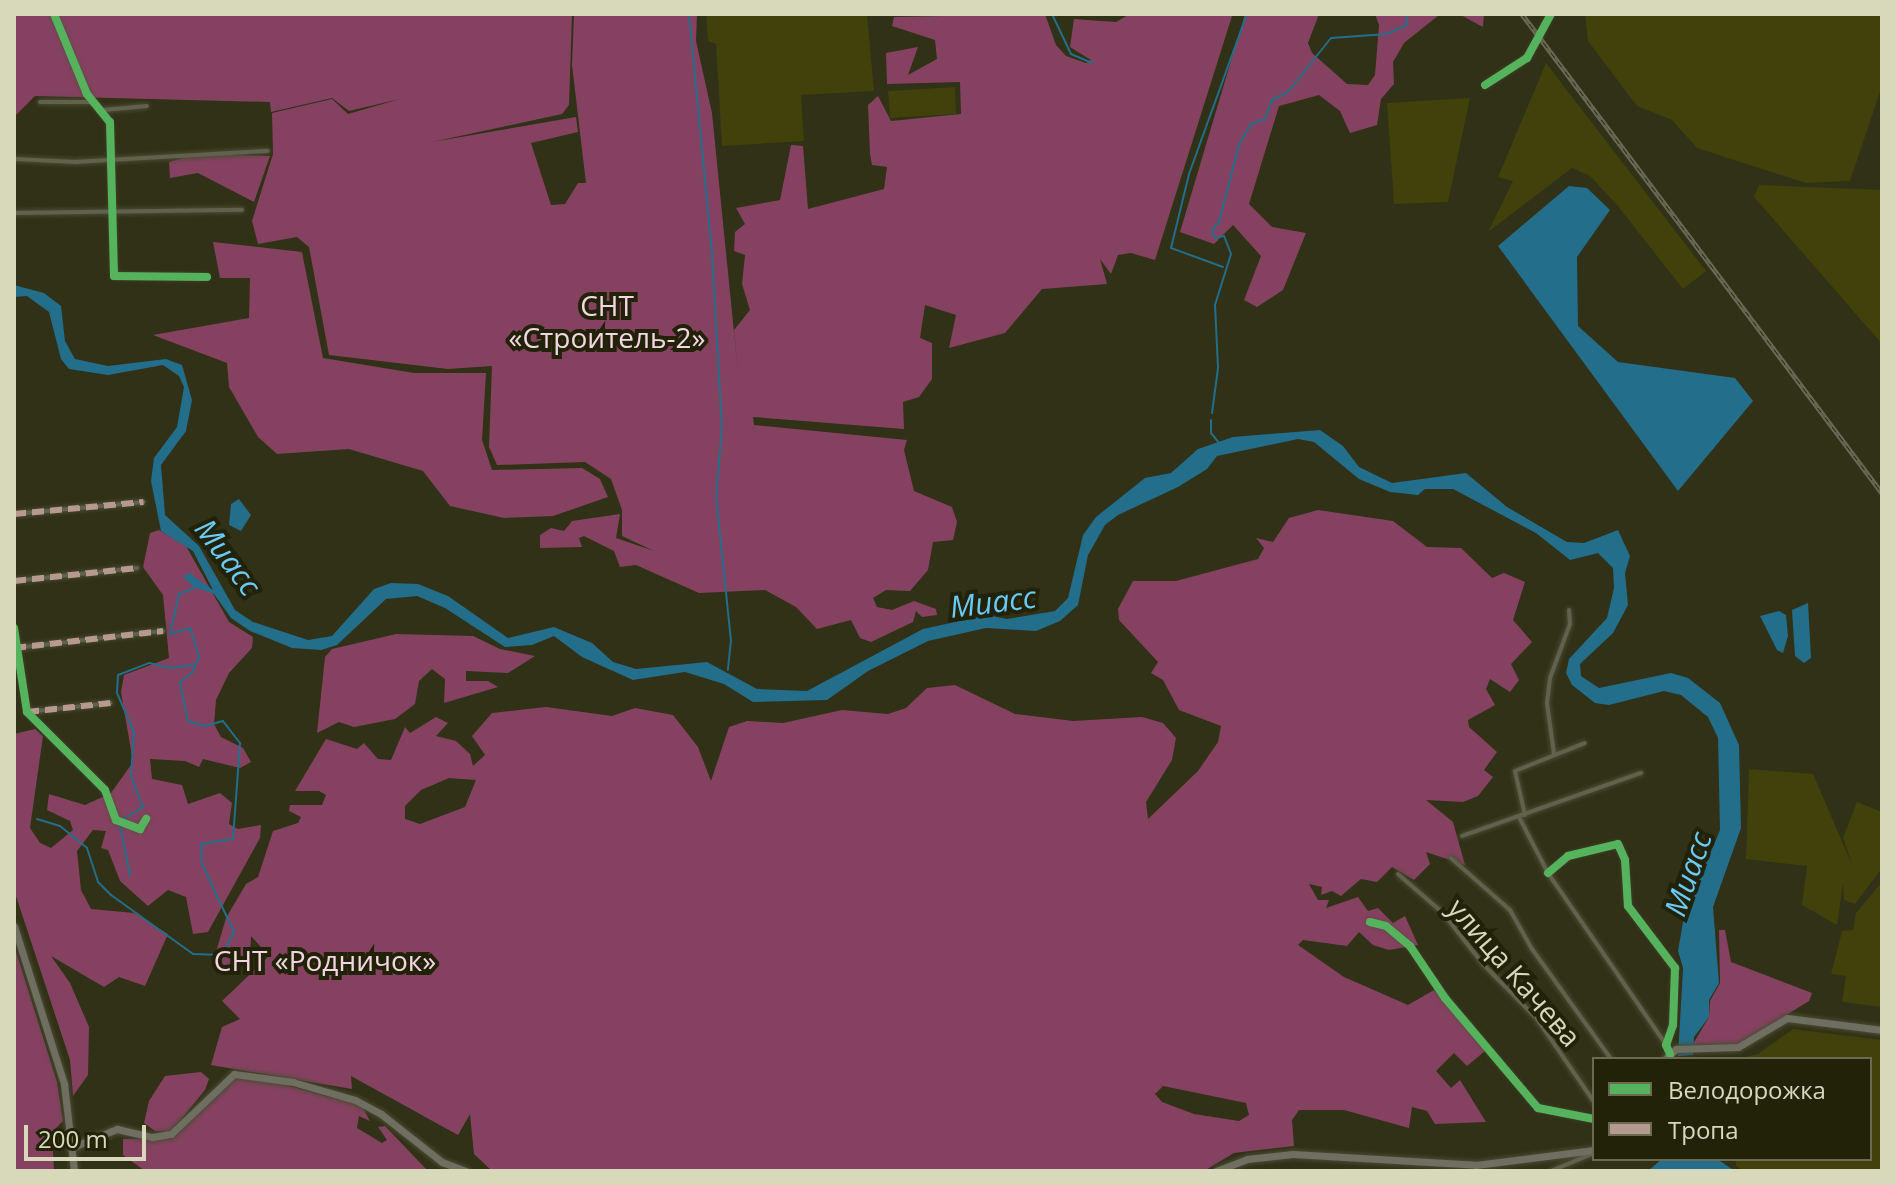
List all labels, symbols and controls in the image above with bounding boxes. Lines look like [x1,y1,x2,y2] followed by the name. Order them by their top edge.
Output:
[509,288,705,354] park label: СНТ «Строитель-2»
[188,512,268,602] water label: Миасс
[948,579,1038,625] water label: Миасс
[1657,827,1719,921] water label: Миасс
[1442,891,1588,1053] street label: улица Качева
[214,943,436,977] park label: СНТ «Родничок»
[1592,1057,1872,1161] legend
[1668,1073,1826,1106] text: Велодорожка
[28,1109,150,1159] scale bar
[1668,1113,1739,1146] text: Тропа
[38,1122,108,1155] text: 200 m

